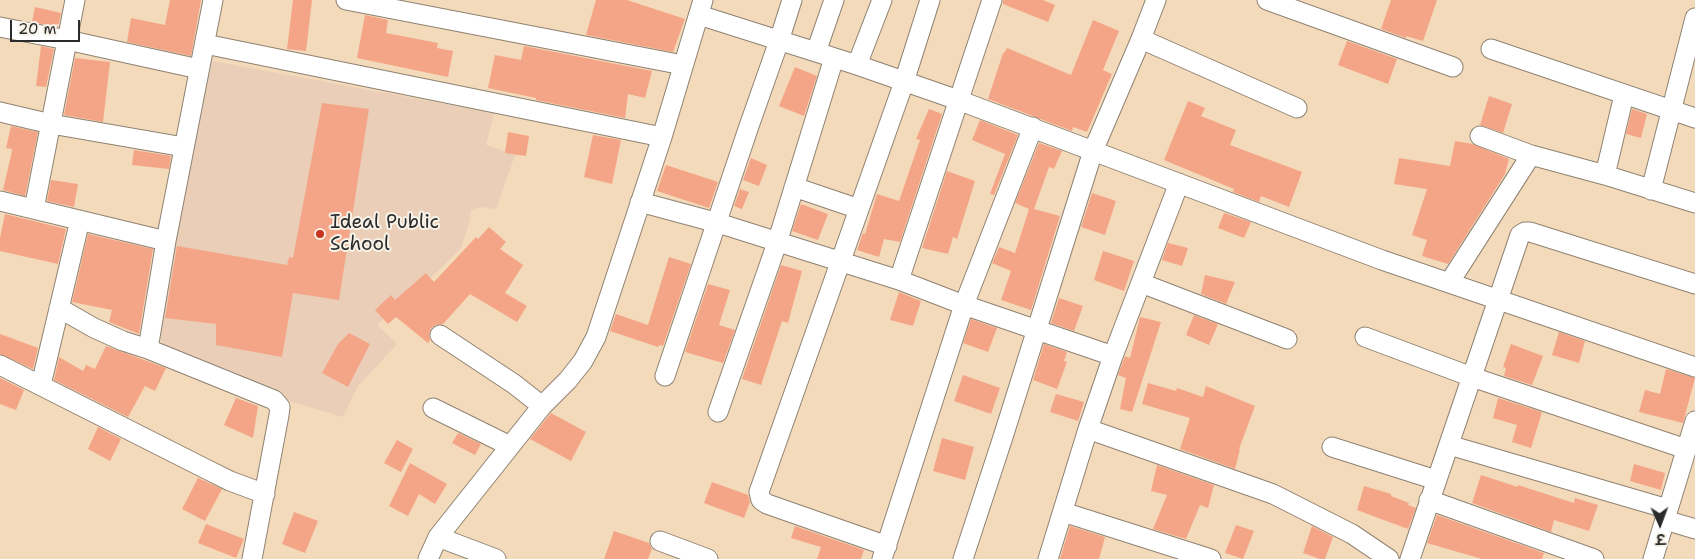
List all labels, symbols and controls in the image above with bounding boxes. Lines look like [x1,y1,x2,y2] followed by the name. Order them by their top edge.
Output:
[12,10,82,42] scale bar
[18,19,57,39] text: 20 m
[330,212,439,256] place label: Ideal Public School
[314,228,326,240] marker: Ideal Public School
[1635,499,1685,549] north arrow
[1656,530,1666,548] text: उ

